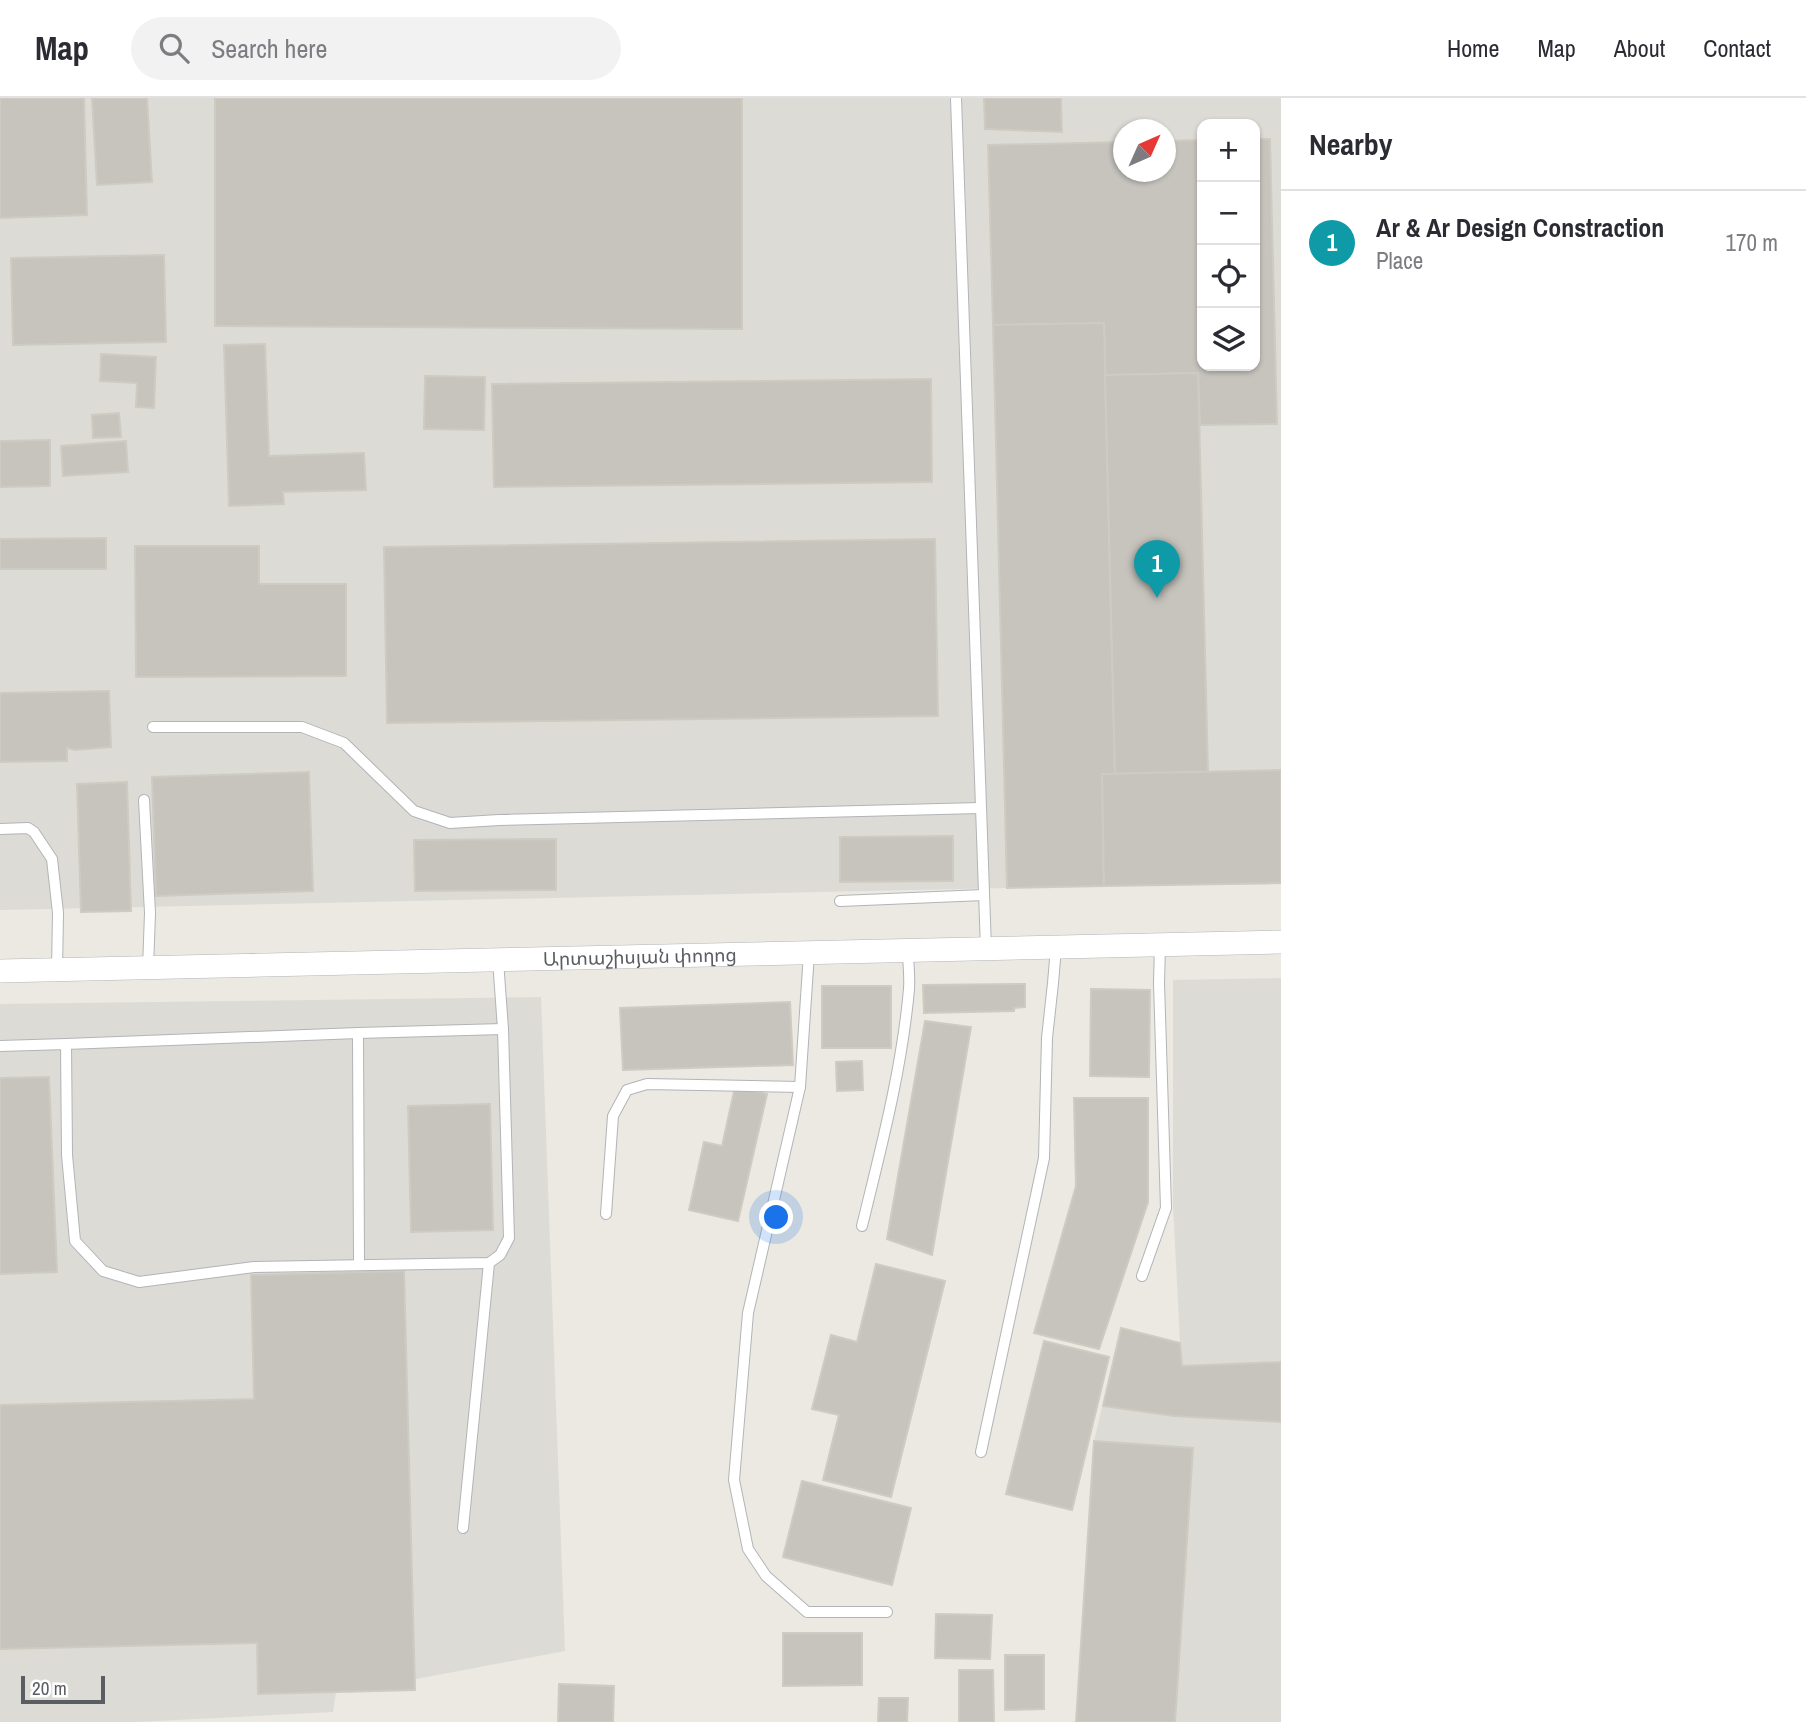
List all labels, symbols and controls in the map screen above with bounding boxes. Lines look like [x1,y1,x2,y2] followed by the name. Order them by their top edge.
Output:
[131,17,621,80] search box
[35,26,89,70] text: Map
[155,29,193,67] icon: search
[211,31,327,66] text: Search here
[1447,32,1499,64] text: Home
[1537,32,1576,64] text: Map
[1614,32,1665,64] text: About
[1703,32,1771,64] text: Contact
[1113,119,1176,182] north arrow
[1197,119,1260,371] map controls
[1197,119,1260,182] button: +
[1309,124,1392,164] text: Nearby
[1197,182,1260,245] button: −
[1376,210,1664,245] text: Ar & Ar Design Constraction
[1327,227,1337,258] text: 1
[1726,227,1778,258] text: 170 m
[1197,245,1260,308] button: locate
[1376,245,1423,276] text: Place
[1197,308,1260,371] button: layers
[1134,540,1180,598] pin: 1
[543,941,737,972] street label: Արտաշիսյան փողոց
[759,1200,793,1234] your location
[21,1673,105,1705] scale bar
[32,1675,67,1701] text: 20 m

